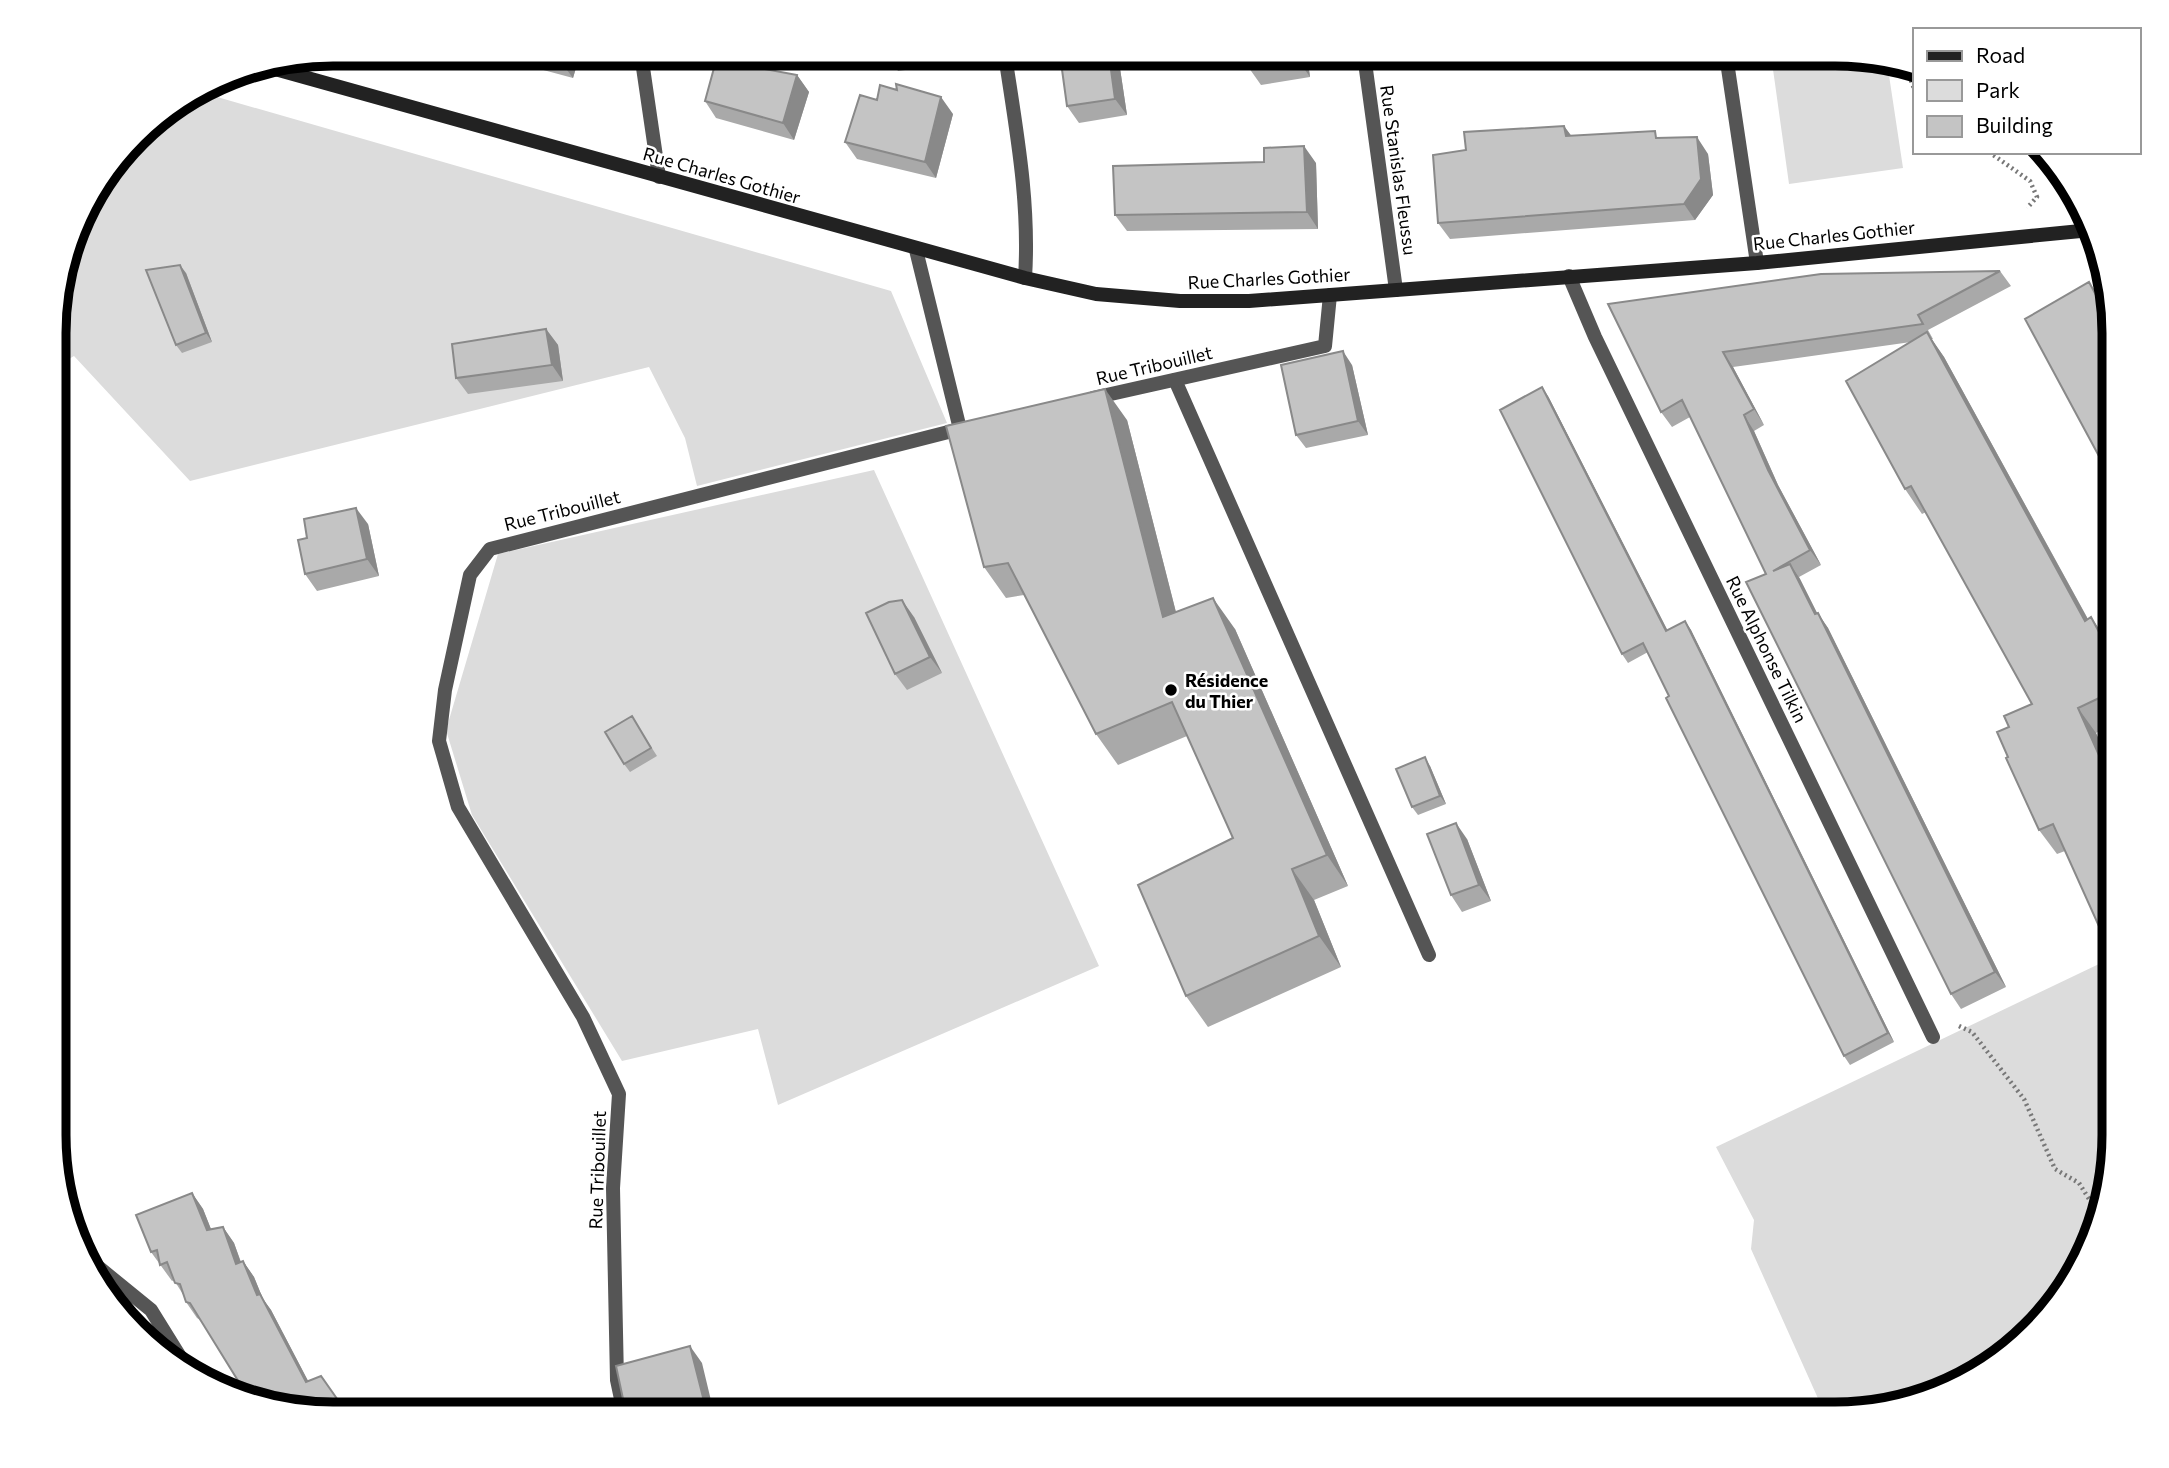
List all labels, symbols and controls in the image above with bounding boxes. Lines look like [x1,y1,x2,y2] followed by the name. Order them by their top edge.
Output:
[1913,28,2141,154] legend
[1976,42,2025,67] text: Road
[1976,77,2020,102] text: Park
[1376,83,1422,257] street label: Rue Stanislas Fleussu
[1976,112,2053,137] text: Building
[641,142,803,208] street label: Rue Charles Gothier
[1752,216,1916,254] street label: Rue Charles Gothier
[1187,263,1351,293] street label: Rue Charles Gothier
[1094,341,1214,389] street label: Rue Tribouillet
[502,485,622,535] street label: Rue Tribouillet
[1722,572,1812,726] street label: Rue Alphonse Tilkin
[1185,669,1268,712] place label: Résidence du Thier
[1163,682,1179,698] marker: Résidence du Thier
[584,1110,610,1230] street label: Rue Tribouillet

